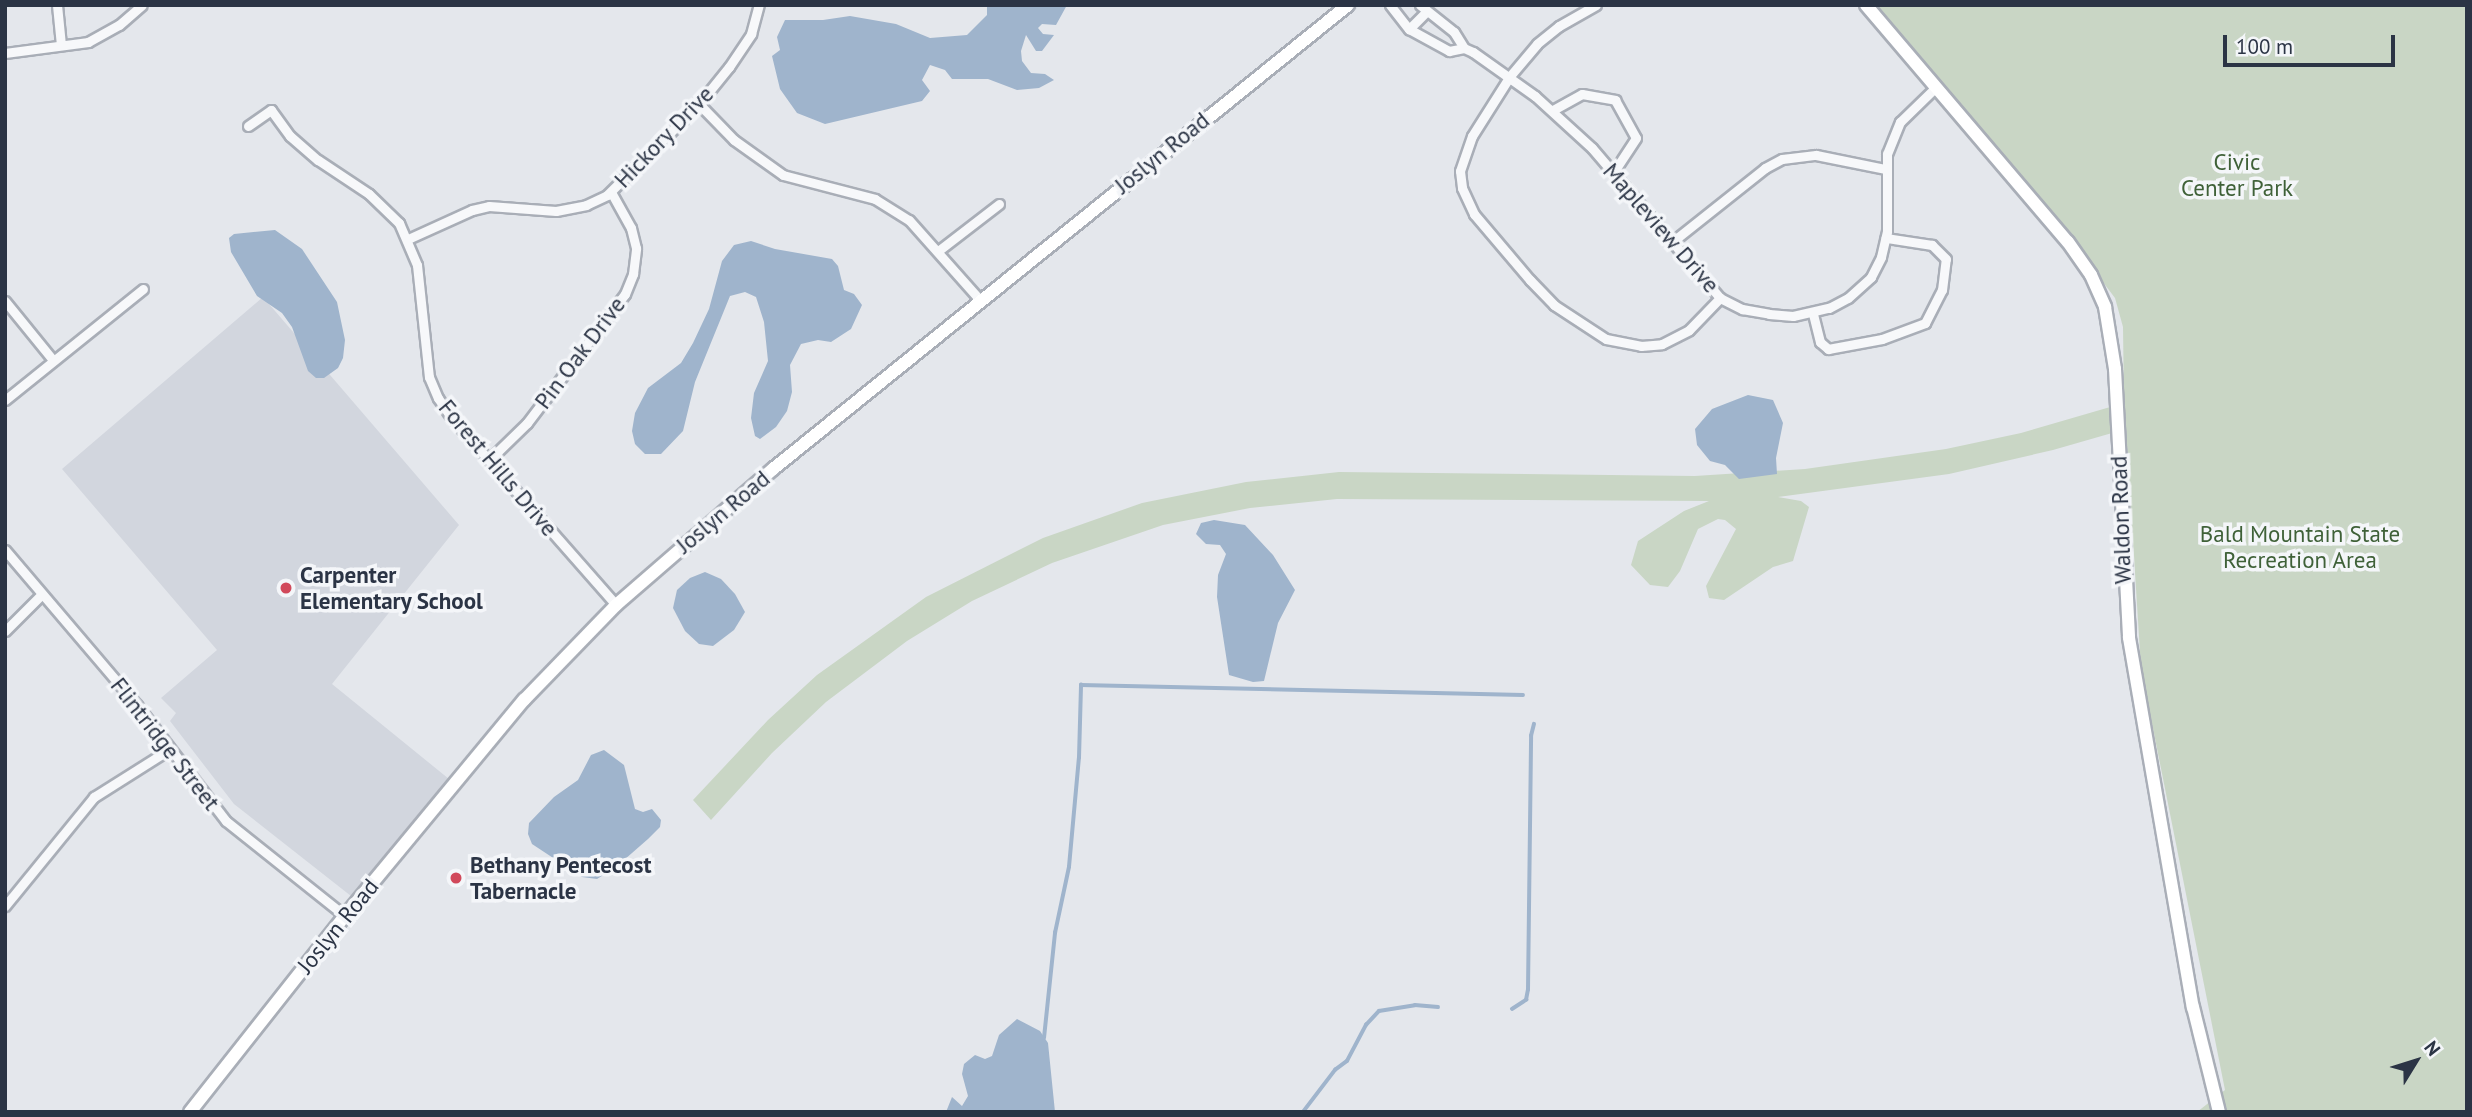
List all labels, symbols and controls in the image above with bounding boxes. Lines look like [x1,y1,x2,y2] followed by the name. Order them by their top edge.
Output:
[2227,21,2398,65] scale bar
[2236,33,2293,60] text: 100 m
[608,80,720,194] street label: Hickory Drive
[1109,107,1215,199] street label: Joslyn Road
[2181,148,2293,202] park label: Civic Center Park
[1597,157,1725,299] street label: Mapleview Drive
[529,291,631,415] street label: Pin Oak Drive
[433,394,563,542] street label: Forest Hills Drive
[2105,455,2137,585] street label: Waldon Road
[671,465,775,559] street label: Joslyn Road
[2200,520,2400,574] park label: Bald Mountain State Recreation Area
[300,561,484,615] place label: Carpenter Elementary School
[278,580,294,596] marker: Carpenter Elementary School
[105,672,225,816] street label: Flintridge Street
[470,851,652,905] place label: Bethany Pentecost Tabernacle
[448,870,464,886] marker: Bethany Pentecost Tabernacle
[292,873,384,979] street label: Joslyn Road
[2381,1026,2451,1096] north arrow
[2419,1036,2446,1060] text: N

